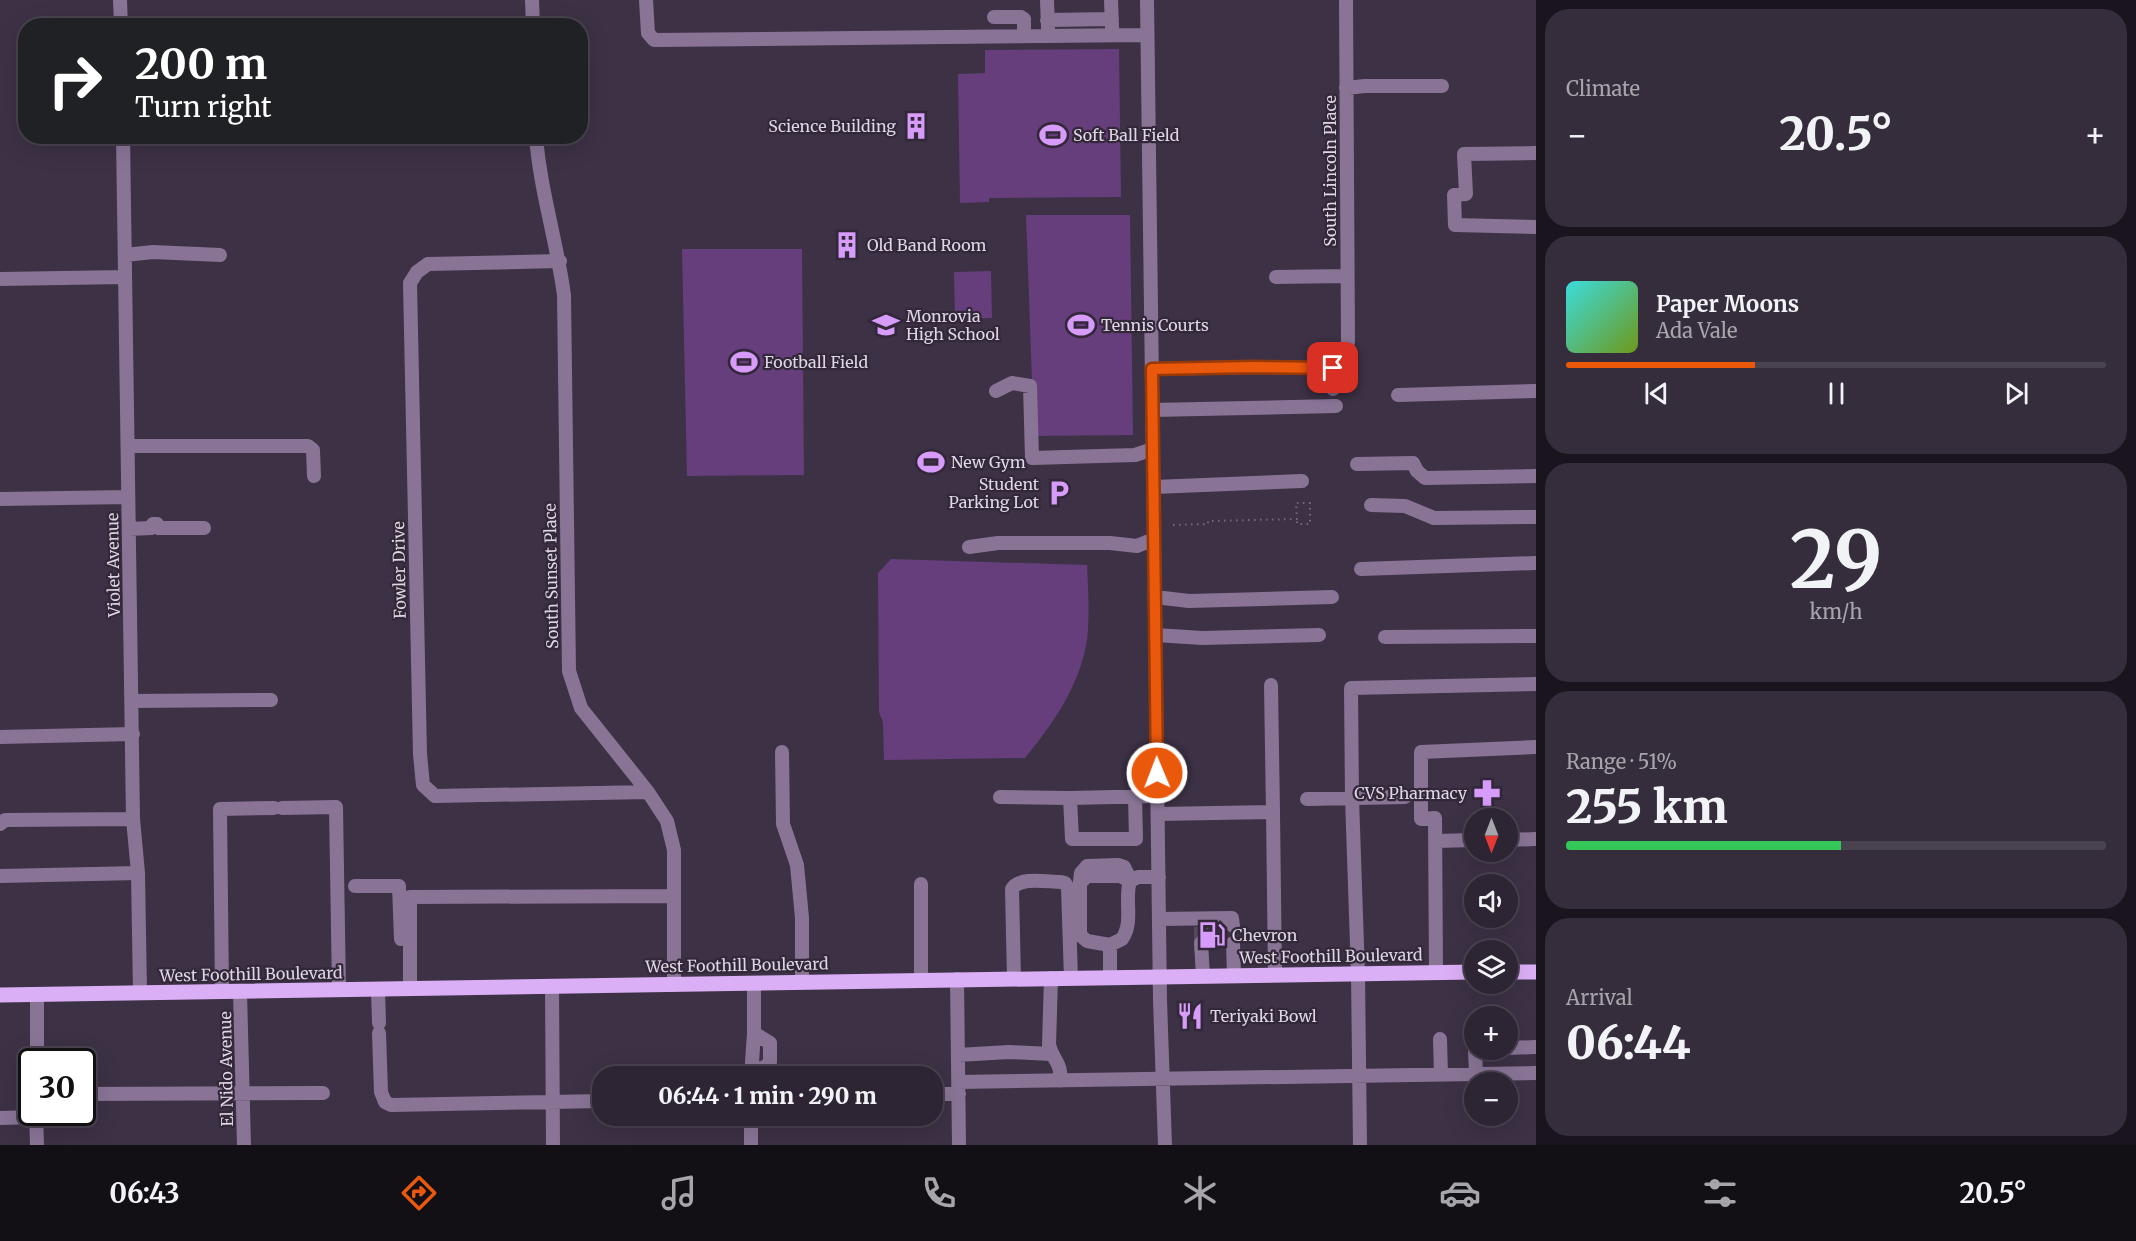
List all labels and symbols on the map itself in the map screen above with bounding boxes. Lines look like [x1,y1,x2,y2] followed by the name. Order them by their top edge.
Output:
[1320,95,1340,247] street label: South Lincoln Place
[901,111,931,141] building icon: Science Building
[768,116,896,136] place label: Science Building
[1038,120,1068,150] sports icon: Soft Ball Field
[1073,125,1180,145] place label: Soft Ball Field
[832,230,862,260] building icon: Old Band Room
[867,235,987,255] place label: Old Band Room
[906,306,1000,344] place label: Monrovia High School
[871,310,901,340] school or university icon: Monrovia High School
[1066,310,1096,340] sports icon: Tennis Courts
[1101,315,1209,335] place label: Tennis Courts
[1307,342,1358,393] pin
[729,347,759,377] sports icon: Football Field
[764,352,868,372] place label: Football Field
[916,447,946,477] sports icon: New Gym
[951,452,1026,472] place label: New Gym
[949,474,1040,512] place label: Student Parking Lot
[1044,478,1074,508] parking icon: Student Parking Lot
[540,503,562,649] street label: South Sunset Place
[102,513,124,618] street label: Violet Avenue
[388,521,410,619] street label: Fowler Drive
[1125,741,1189,805] position arrow
[1472,778,1502,808] pharmacy icon: CVS Pharmacy
[1354,783,1468,803] place label: CVS Pharmacy
[1464,808,1518,862] north arrow
[1197,920,1227,950] fuel station icon: Chevron
[1232,925,1298,945] place label: Chevron
[1238,944,1423,968] street label: West Foothill Boulevard
[644,953,829,977] street label: West Foothill Boulevard
[158,962,343,986] street label: West Foothill Boulevard
[1175,1001,1205,1031] restaurant icon: Teriyaki Bowl
[1210,1006,1317,1026] place label: Teriyaki Bowl
[215,1011,237,1127] street label: El Nido Avenue
[18,1048,96,1126] speed limit sign: 30

